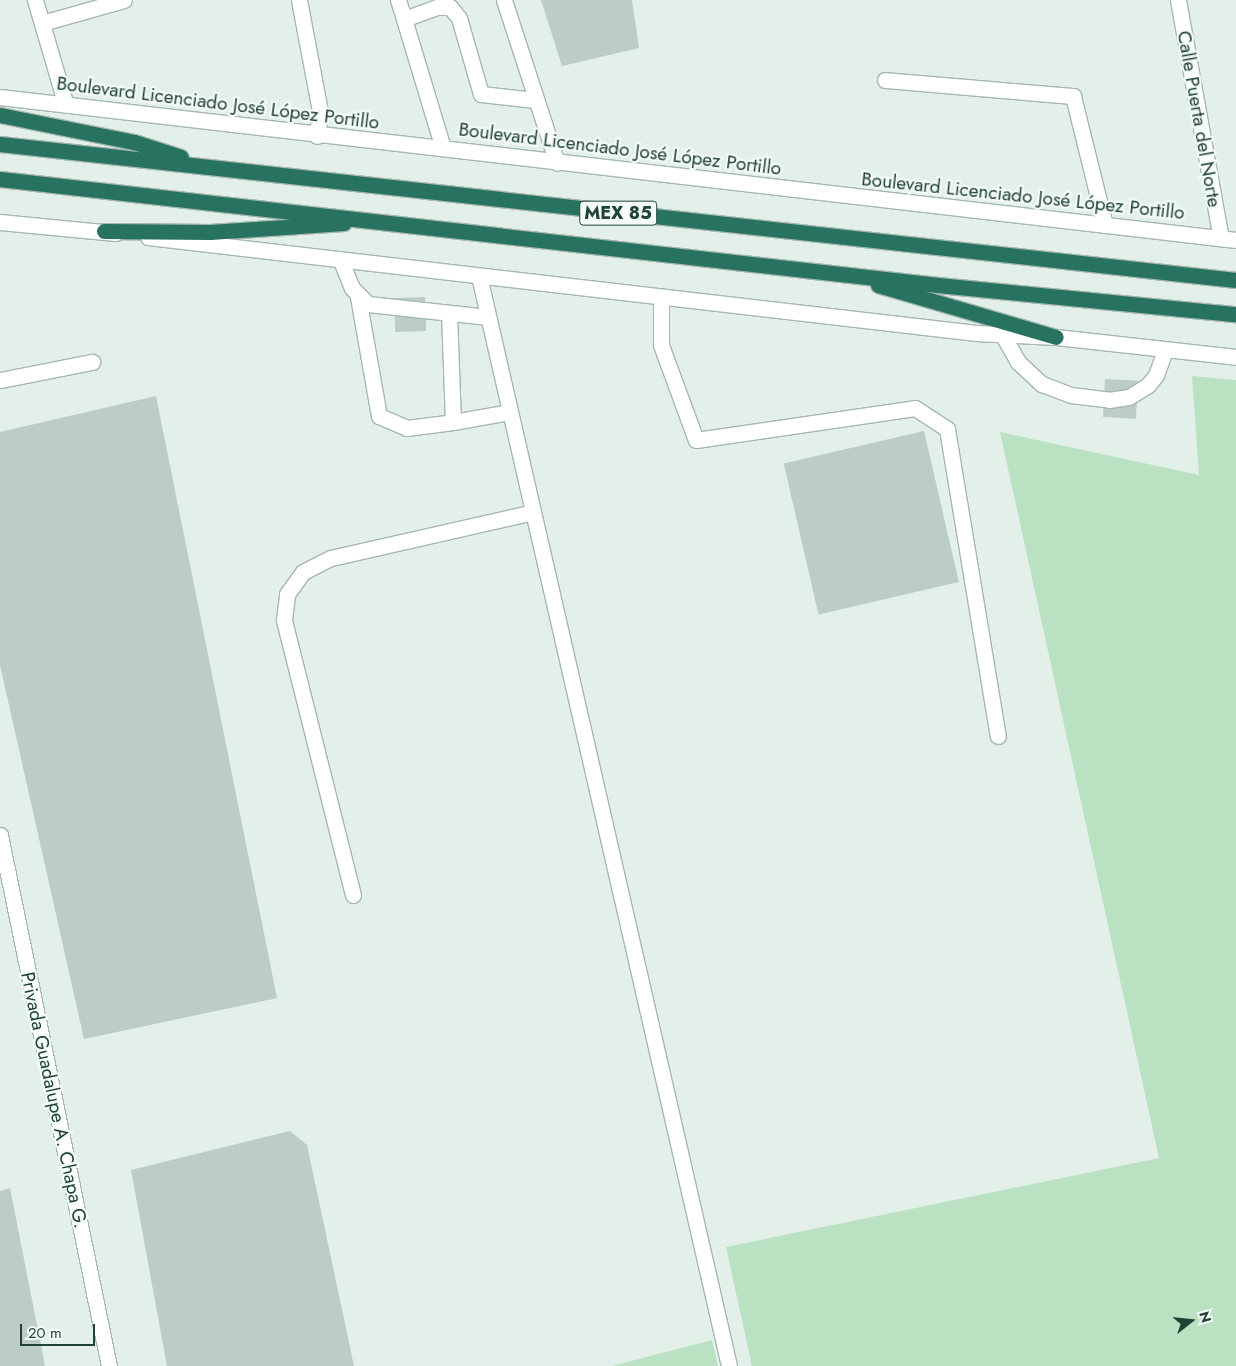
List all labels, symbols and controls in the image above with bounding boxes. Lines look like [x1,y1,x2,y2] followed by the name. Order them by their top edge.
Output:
[1172,29,1226,209] street label: Calle Puerta del Norte
[55,72,381,134] street label: Boulevard Licenciado José López Portillo
[457,118,783,180] street label: Boulevard Licenciado José López Portillo
[860,168,1186,224] street label: Boulevard Licenciado José López Portillo
[578,198,658,228] road number: MEX 85
[16,970,92,1230] street label: Privada Guadalupe A. Chapa G.
[1166,1296,1216,1346] north arrow
[1194,1309,1217,1325] text: N
[22,1314,98,1346] scale bar
[28,1322,62,1344] text: 20 m

